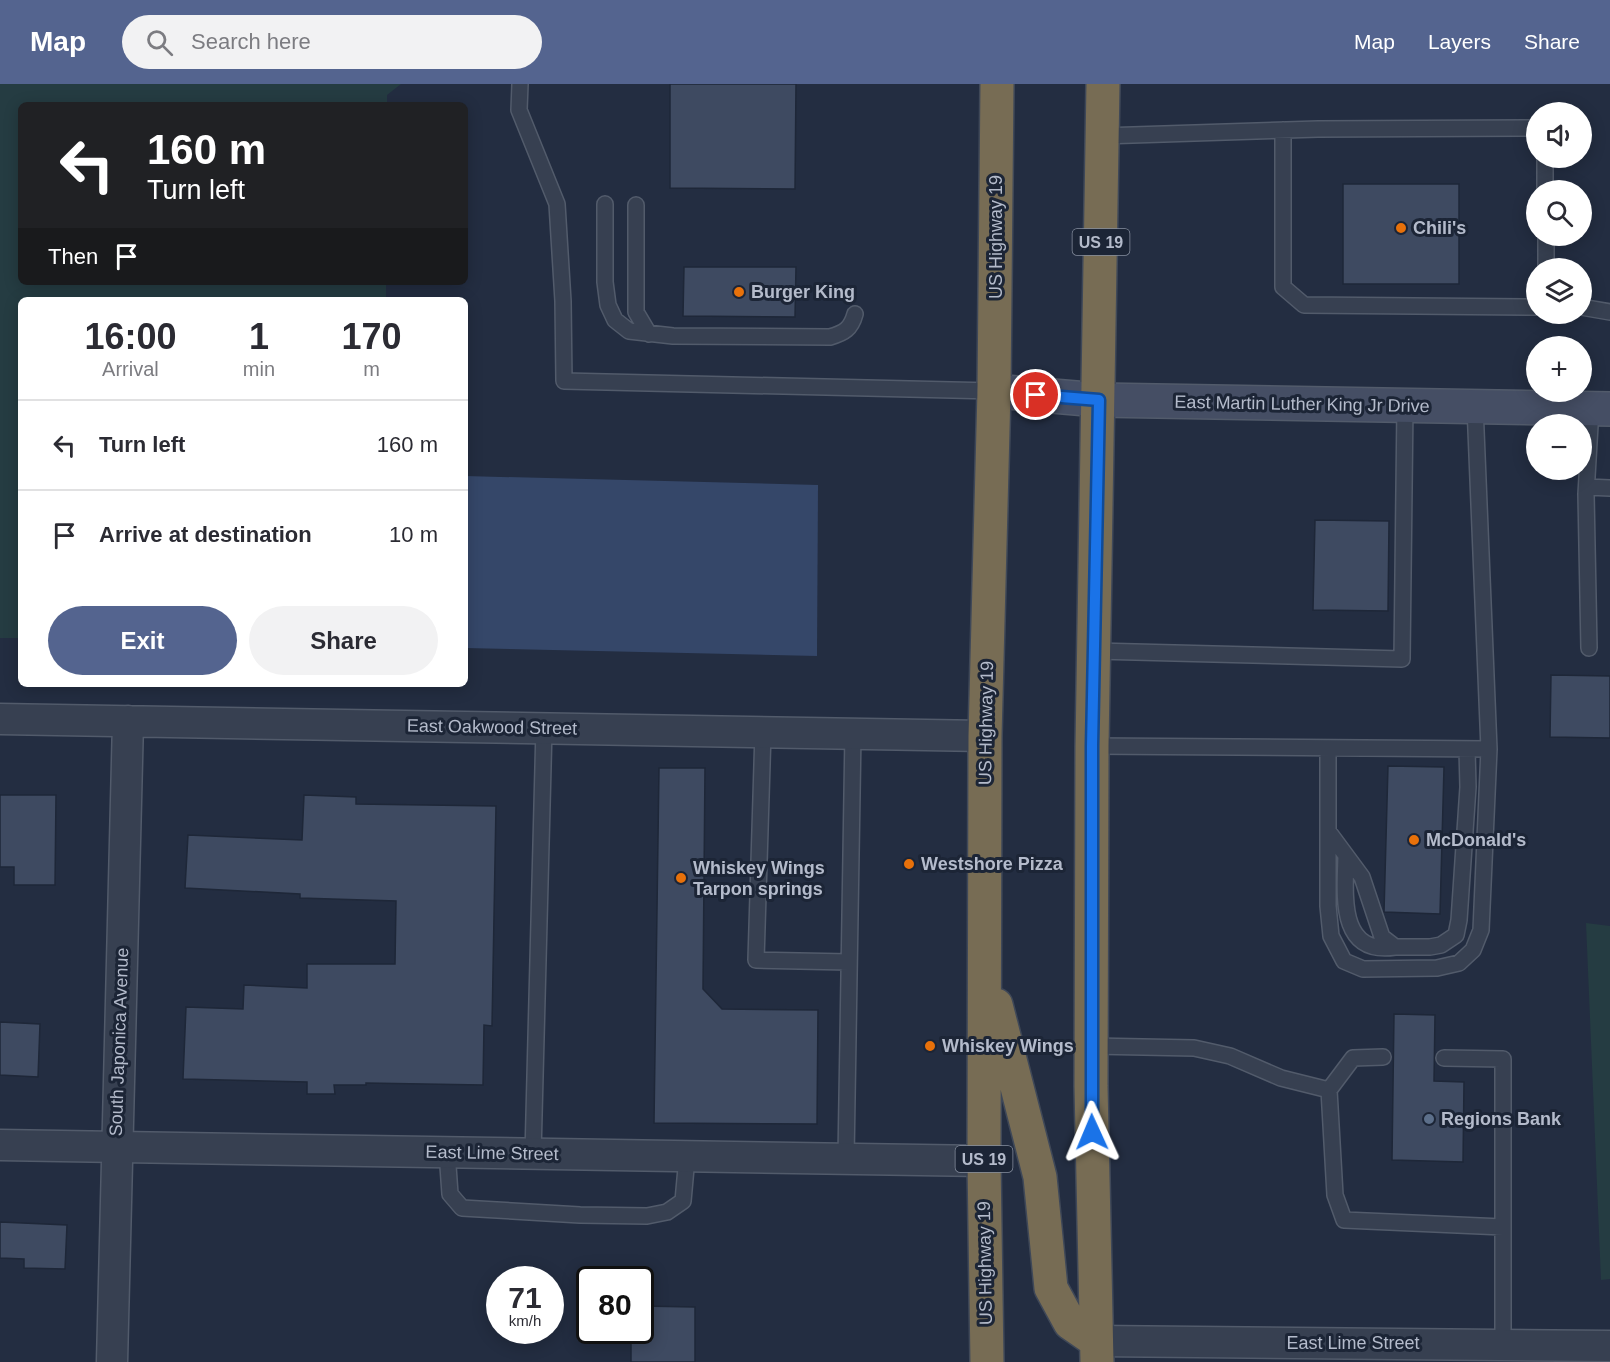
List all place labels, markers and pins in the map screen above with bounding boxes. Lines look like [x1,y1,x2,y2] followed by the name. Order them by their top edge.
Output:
[1413,218,1466,238] place label: Chili's
[1394,221,1408,235] marker: Chili's
[751,282,855,302] place label: Burger King
[732,285,746,299] marker: Burger King
[1010,369,1061,420] pin
[1426,830,1526,850] place label: McDonald's
[1407,833,1421,847] marker: McDonald's
[921,854,1064,874] place label: Westshore Pizza
[902,857,916,871] marker: Westshore Pizza
[693,858,825,899] place label: Whiskey Wings Tarpon springs
[674,871,688,885] marker: Whiskey Wings Tarpon springs
[942,1036,1074,1056] place label: Whiskey Wings
[923,1039,937,1053] marker: Whiskey Wings
[1441,1109,1562,1129] place label: Regions Bank
[1422,1112,1436,1126] marker: Regions Bank

